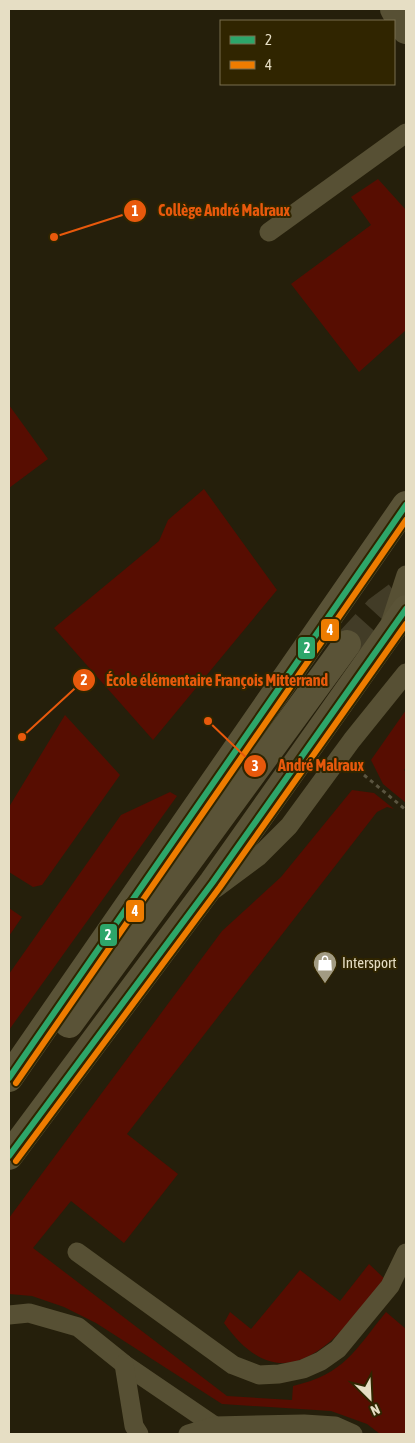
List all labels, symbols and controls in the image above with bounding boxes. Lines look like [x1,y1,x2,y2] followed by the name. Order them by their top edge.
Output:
[220,20,395,85] legend
[265,31,272,48] text: 2
[265,56,272,73] text: 4
[123,195,300,226] callout: Collège André Malraux
[158,201,291,219] text: Collège André Malraux
[131,202,139,219] text: 1
[320,618,340,642] line badge: 4
[326,622,334,638] text: 4
[297,636,316,660] line badge: 2
[304,640,311,656] text: 2
[71,665,339,696] callout: École élémentaire François Mitterrand
[80,671,88,688] text: 2
[106,671,328,689] text: École élémentaire François Mitterrand
[243,750,374,781] callout: André Malraux
[277,756,364,774] text: André Malraux
[251,757,259,774] text: 3
[125,899,145,923] line badge: 4
[131,903,139,919] text: 4
[99,923,118,947] line badge: 2
[105,927,112,943] text: 2
[312,950,338,984] shop icon: Intersport
[342,954,397,971] place label: Intersport
[345,1373,395,1423] north arrow
[368,1401,382,1419] text: N

